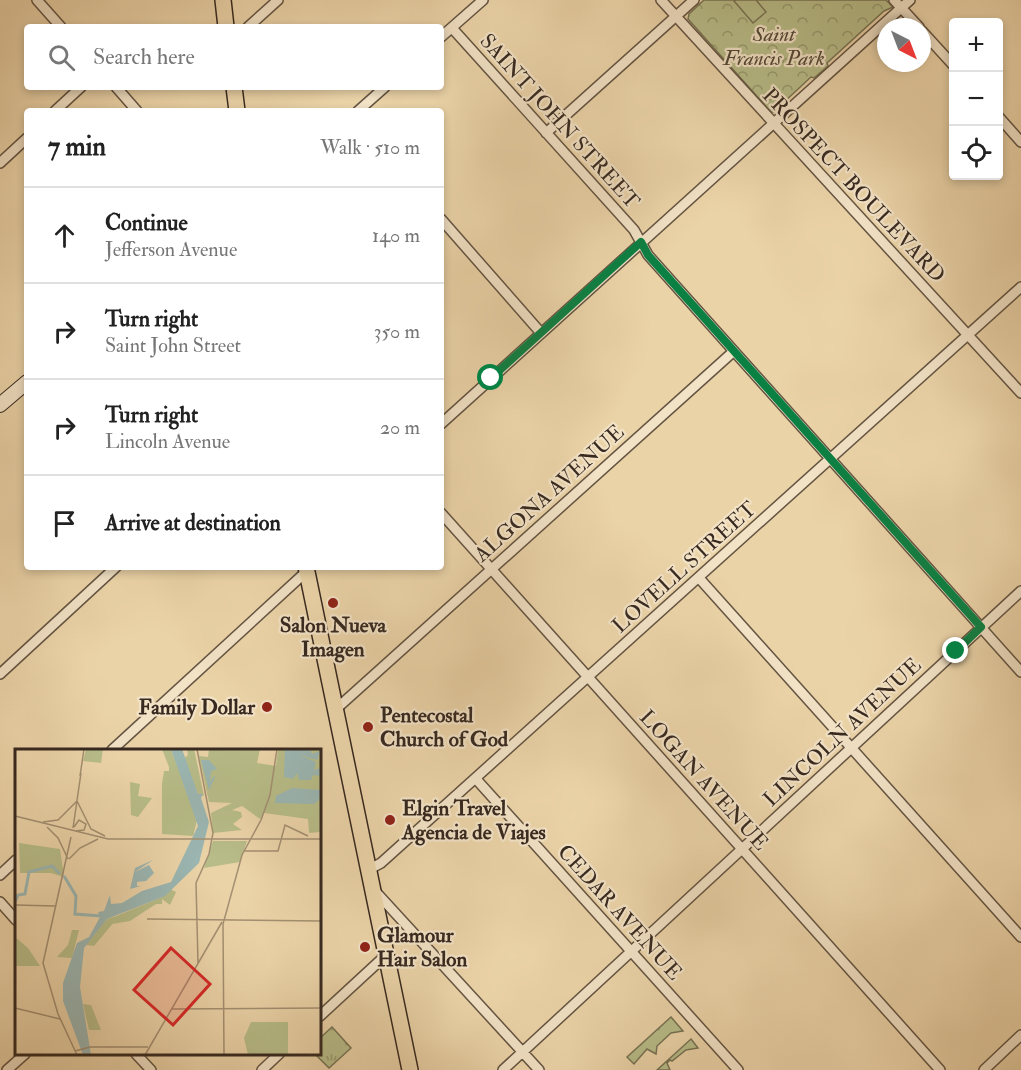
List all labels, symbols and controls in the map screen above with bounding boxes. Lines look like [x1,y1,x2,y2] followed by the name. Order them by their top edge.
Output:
[877,18,931,72] north arrow
[949,18,1003,180] map controls
[949,18,1003,72] button: +
[722,21,825,72] park label: Saint Francis Park
[24,24,444,90] search box
[474,28,646,215] street label: SAINT JOHN STREET
[45,41,78,74] icon: search
[93,43,195,71] text: Search here
[949,72,1003,126] button: −
[756,82,951,288] street label: PROSPECT BOULEVARD
[949,126,1003,180] button: locate
[48,131,106,163] text: 7 min
[320,135,420,160] text: Walk · 510 m
[105,209,188,237] text: Continue
[48,219,81,252] icon: ahead
[372,223,420,248] text: 140 m
[105,237,237,262] text: Jefferson Avenue
[105,305,198,333] text: Turn right
[48,315,81,348] icon: right
[374,319,420,344] text: 350 m
[105,333,241,358] text: Saint John Street
[477,364,503,390] route start
[105,401,198,429] text: Turn right
[48,411,81,444] icon: right
[380,415,420,440] text: 20 m
[468,419,630,569] street label: ALGONA AVENUE
[105,429,230,454] text: Lincoln Avenue
[607,495,762,639] street label: LOVELL STREET
[48,507,81,540] icon: arrive
[105,509,281,537] text: Arrive at destination
[326,596,340,610] marker: Salon Nueva Imagen
[280,612,388,663] place label: Salon Nueva Imagen
[942,637,968,663] route end
[758,652,927,813] street label: LINCOLN AVENUE
[139,694,256,721] place label: Family Dollar
[260,700,274,714] marker: Family Dollar
[380,702,509,753] place label: Pentecostal Church of God
[633,704,774,856] street label: LOGAN AVENUE
[361,720,375,734] marker: Pentecostal Church of God
[15,749,321,1055] inset map
[401,795,546,846] place label: Elgin Travel Agencia de Viajes
[383,813,397,827] marker: Elgin Travel Agencia de Viajes
[552,839,688,986] street label: CEDAR AVENUE
[377,922,467,973] place label: Glamour Hair Salon
[358,940,372,954] marker: Glamour Hair Salon

